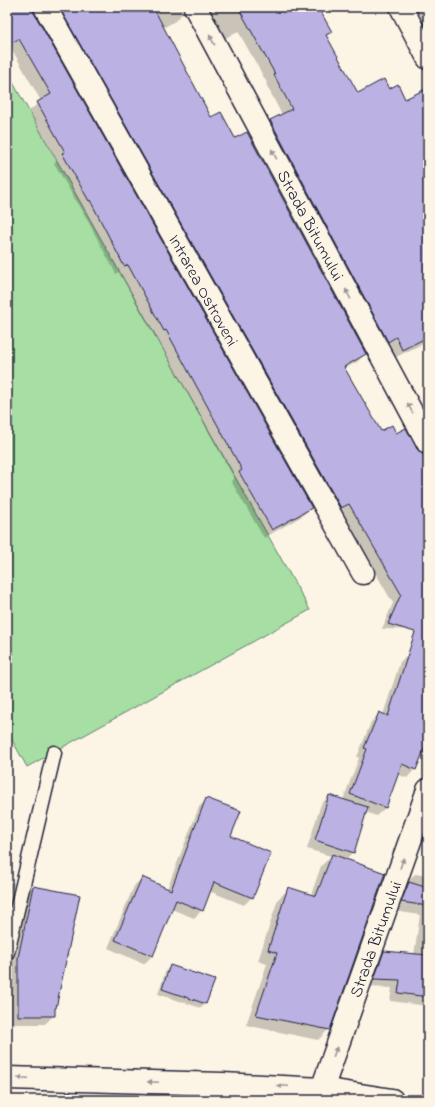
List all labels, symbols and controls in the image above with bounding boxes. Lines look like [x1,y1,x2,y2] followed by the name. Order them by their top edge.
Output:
[209,34,216,46] one-way arrow
[270,148,277,160] one-way arrow
[270,166,349,286] street label: Strada Bitumului
[162,230,244,351] street label: Intrarea Ostroveni
[345,288,352,299] one-way arrow
[406,402,413,414] one-way arrow
[399,857,405,869] one-way arrow
[344,878,409,1001] street label: Strada Bitumului
[332,1045,338,1057] one-way arrow
[16,1075,29,1081] one-way arrow
[146,1079,159,1085] one-way arrow
[277,1083,289,1090] one-way arrow

